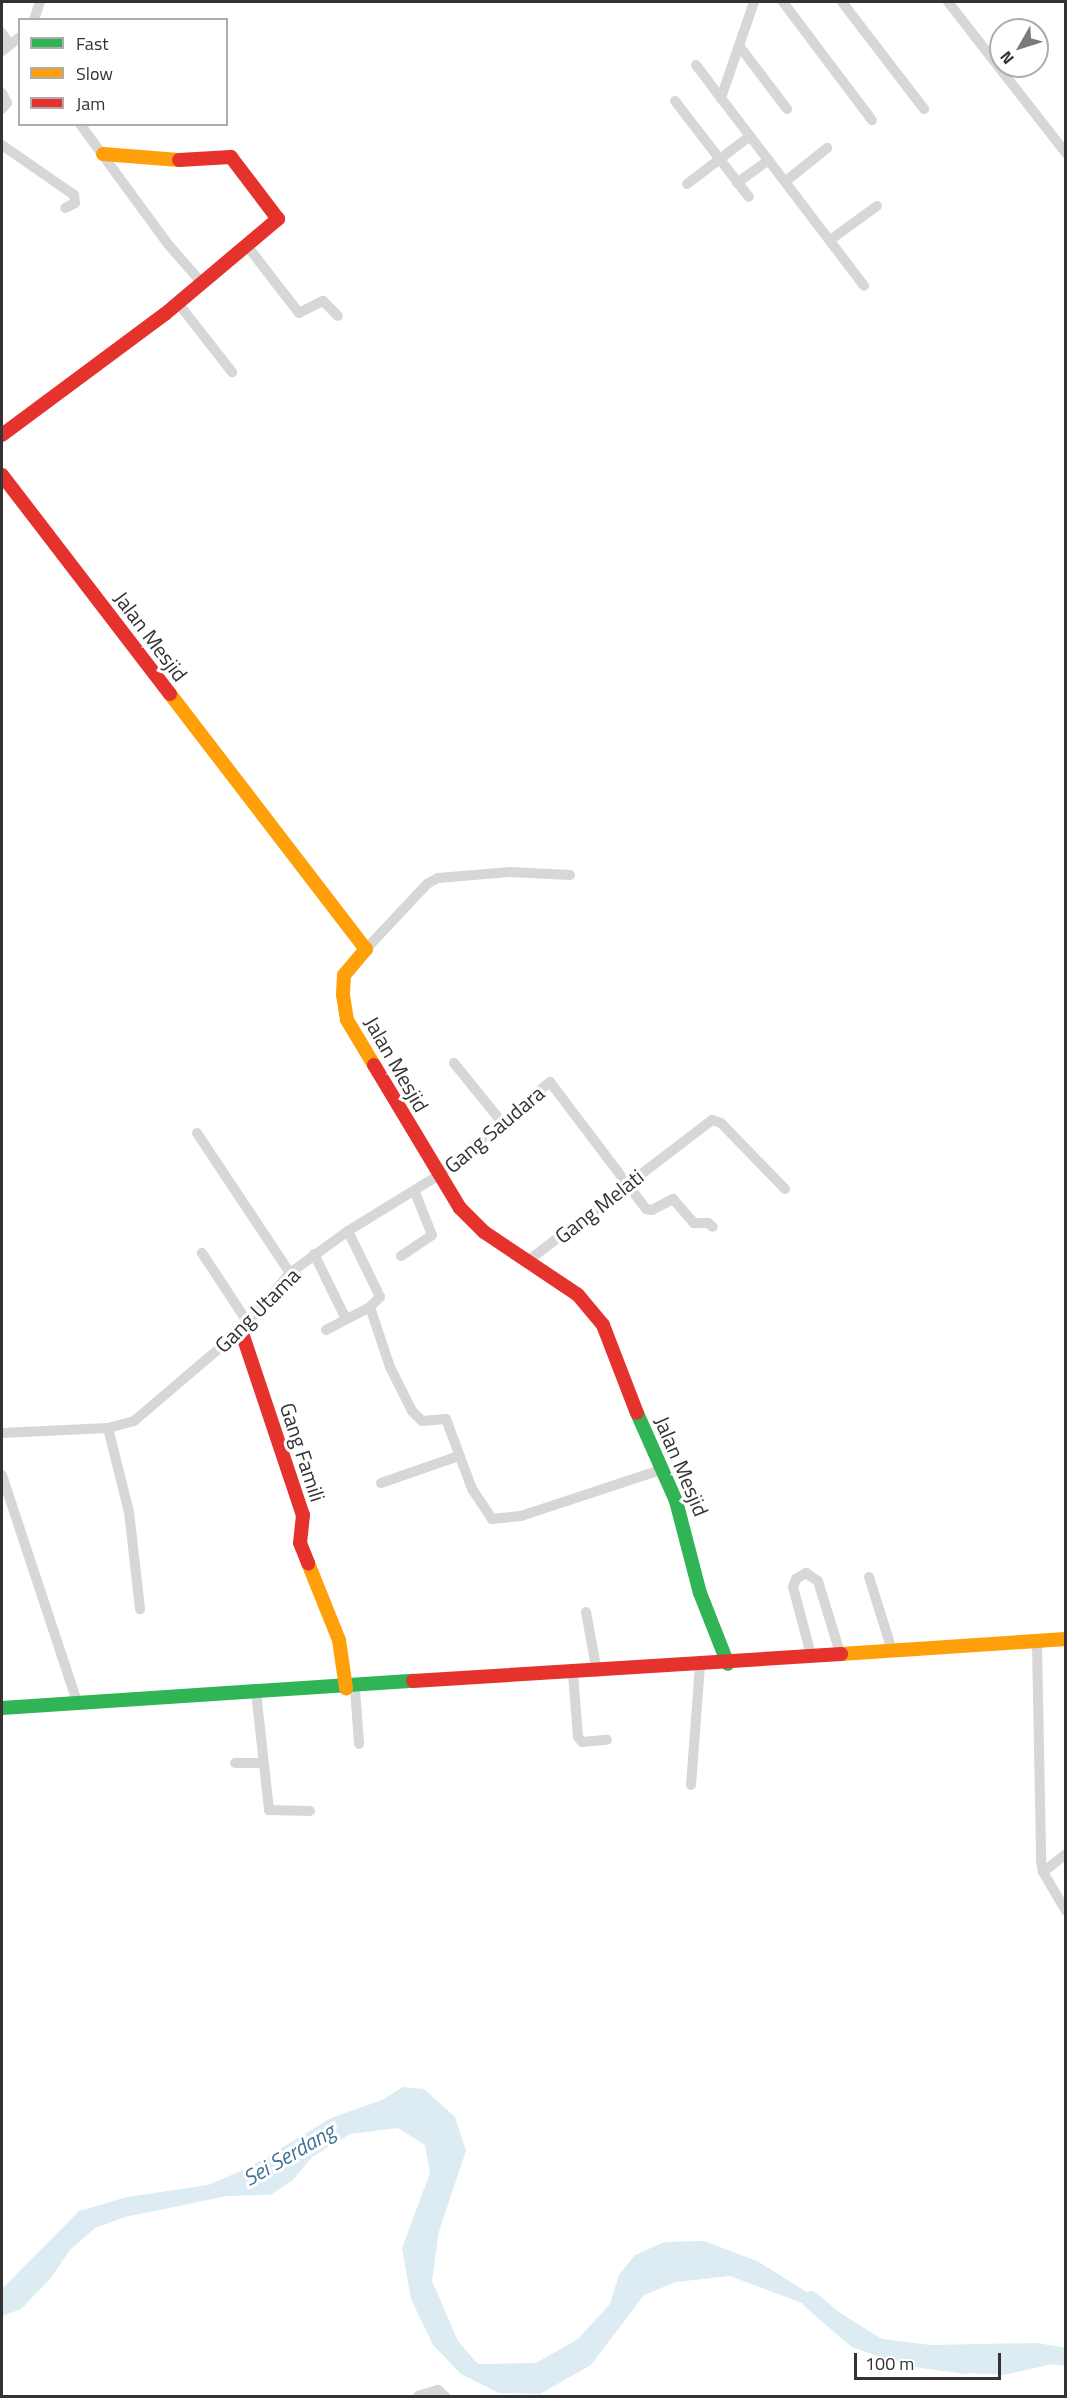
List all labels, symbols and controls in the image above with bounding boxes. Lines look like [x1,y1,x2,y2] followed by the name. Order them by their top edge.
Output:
[18,18,228,126] legend
[989,18,1049,78] north arrow
[76,30,109,57] text: Fast
[994,46,1019,70] text: N
[76,60,113,87] text: Slow
[76,90,105,117] text: Jam
[109,586,193,686] street label: Jalan Mesjid
[360,1012,434,1116] street label: Jalan Mesjid
[439,1080,549,1178] street label: Gang Saudara
[550,1164,648,1248] street label: Gang Melati
[209,1262,305,1358] street label: Gang Utama
[275,1399,331,1505] street label: Gang Famili
[650,1412,714,1520] street label: Jalan Mesjid
[238,2118,340,2192] water label: Sei Serdang
[857,2341,1004,2379] scale bar
[865,2350,914,2377] text: 100 m

